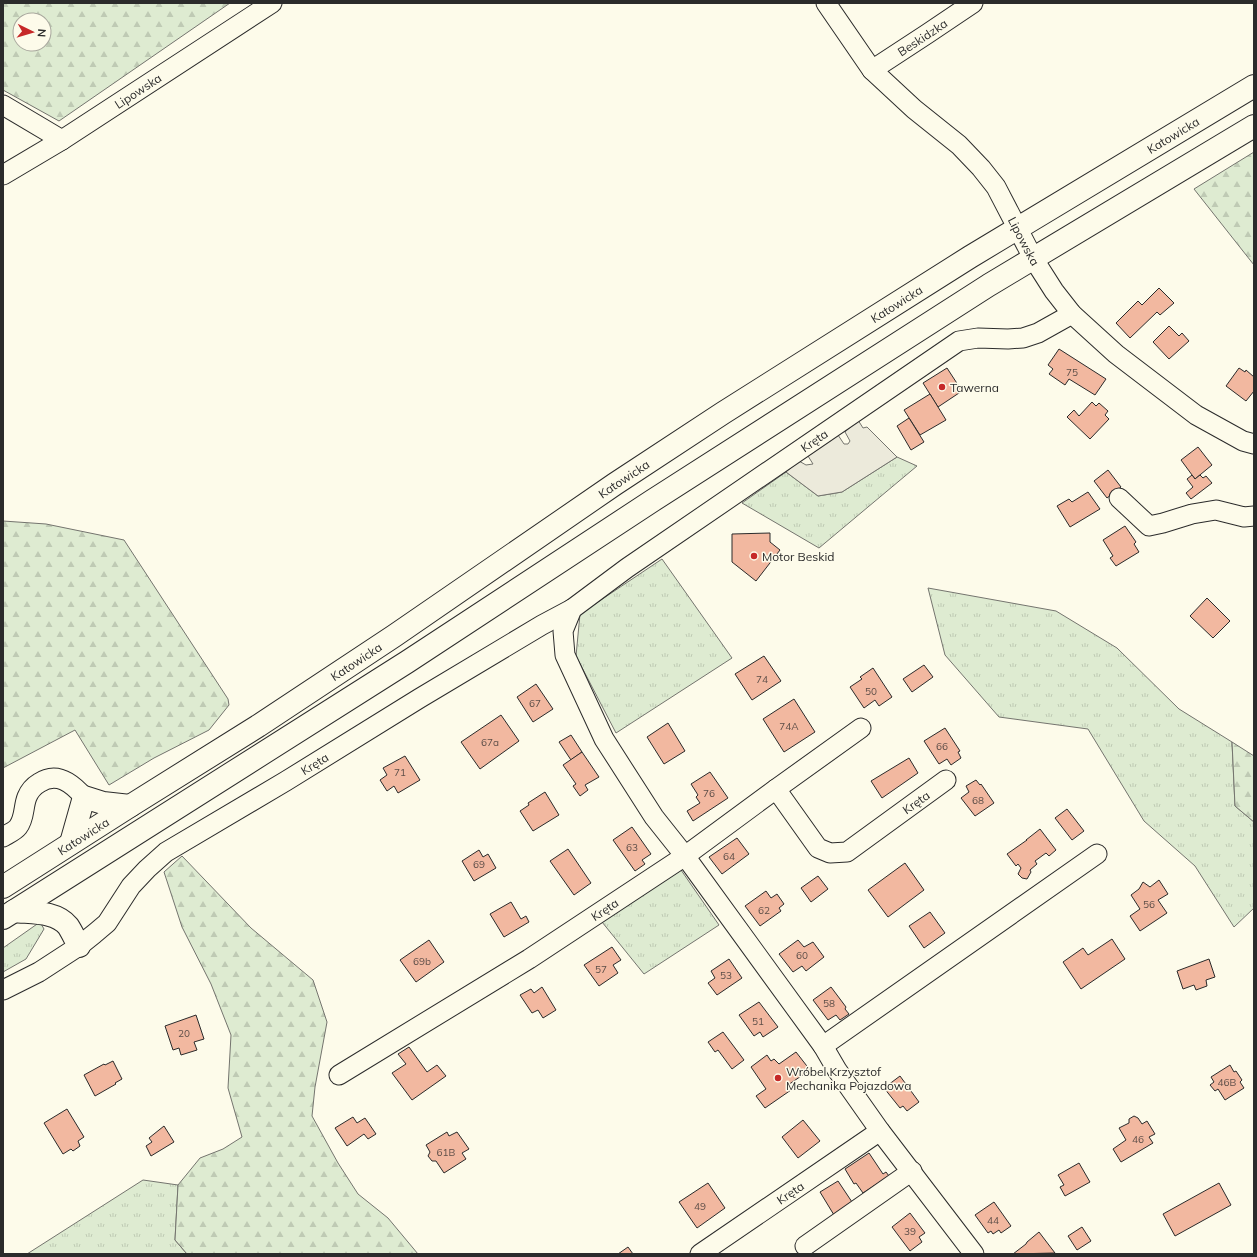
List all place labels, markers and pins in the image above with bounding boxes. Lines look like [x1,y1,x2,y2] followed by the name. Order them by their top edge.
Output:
[950,380,999,395] place label: Tawerna
[937,382,947,392] marker: Tawerna
[762,549,834,564] place label: Motor Beskid
[749,551,759,561] marker: Motor Beskid
[786,1064,911,1093] place label: Wróbel Krzysztof Mechanika Pojazdowa
[773,1073,783,1083] marker: Wróbel Krzysztof Mechanika Pojazdowa

